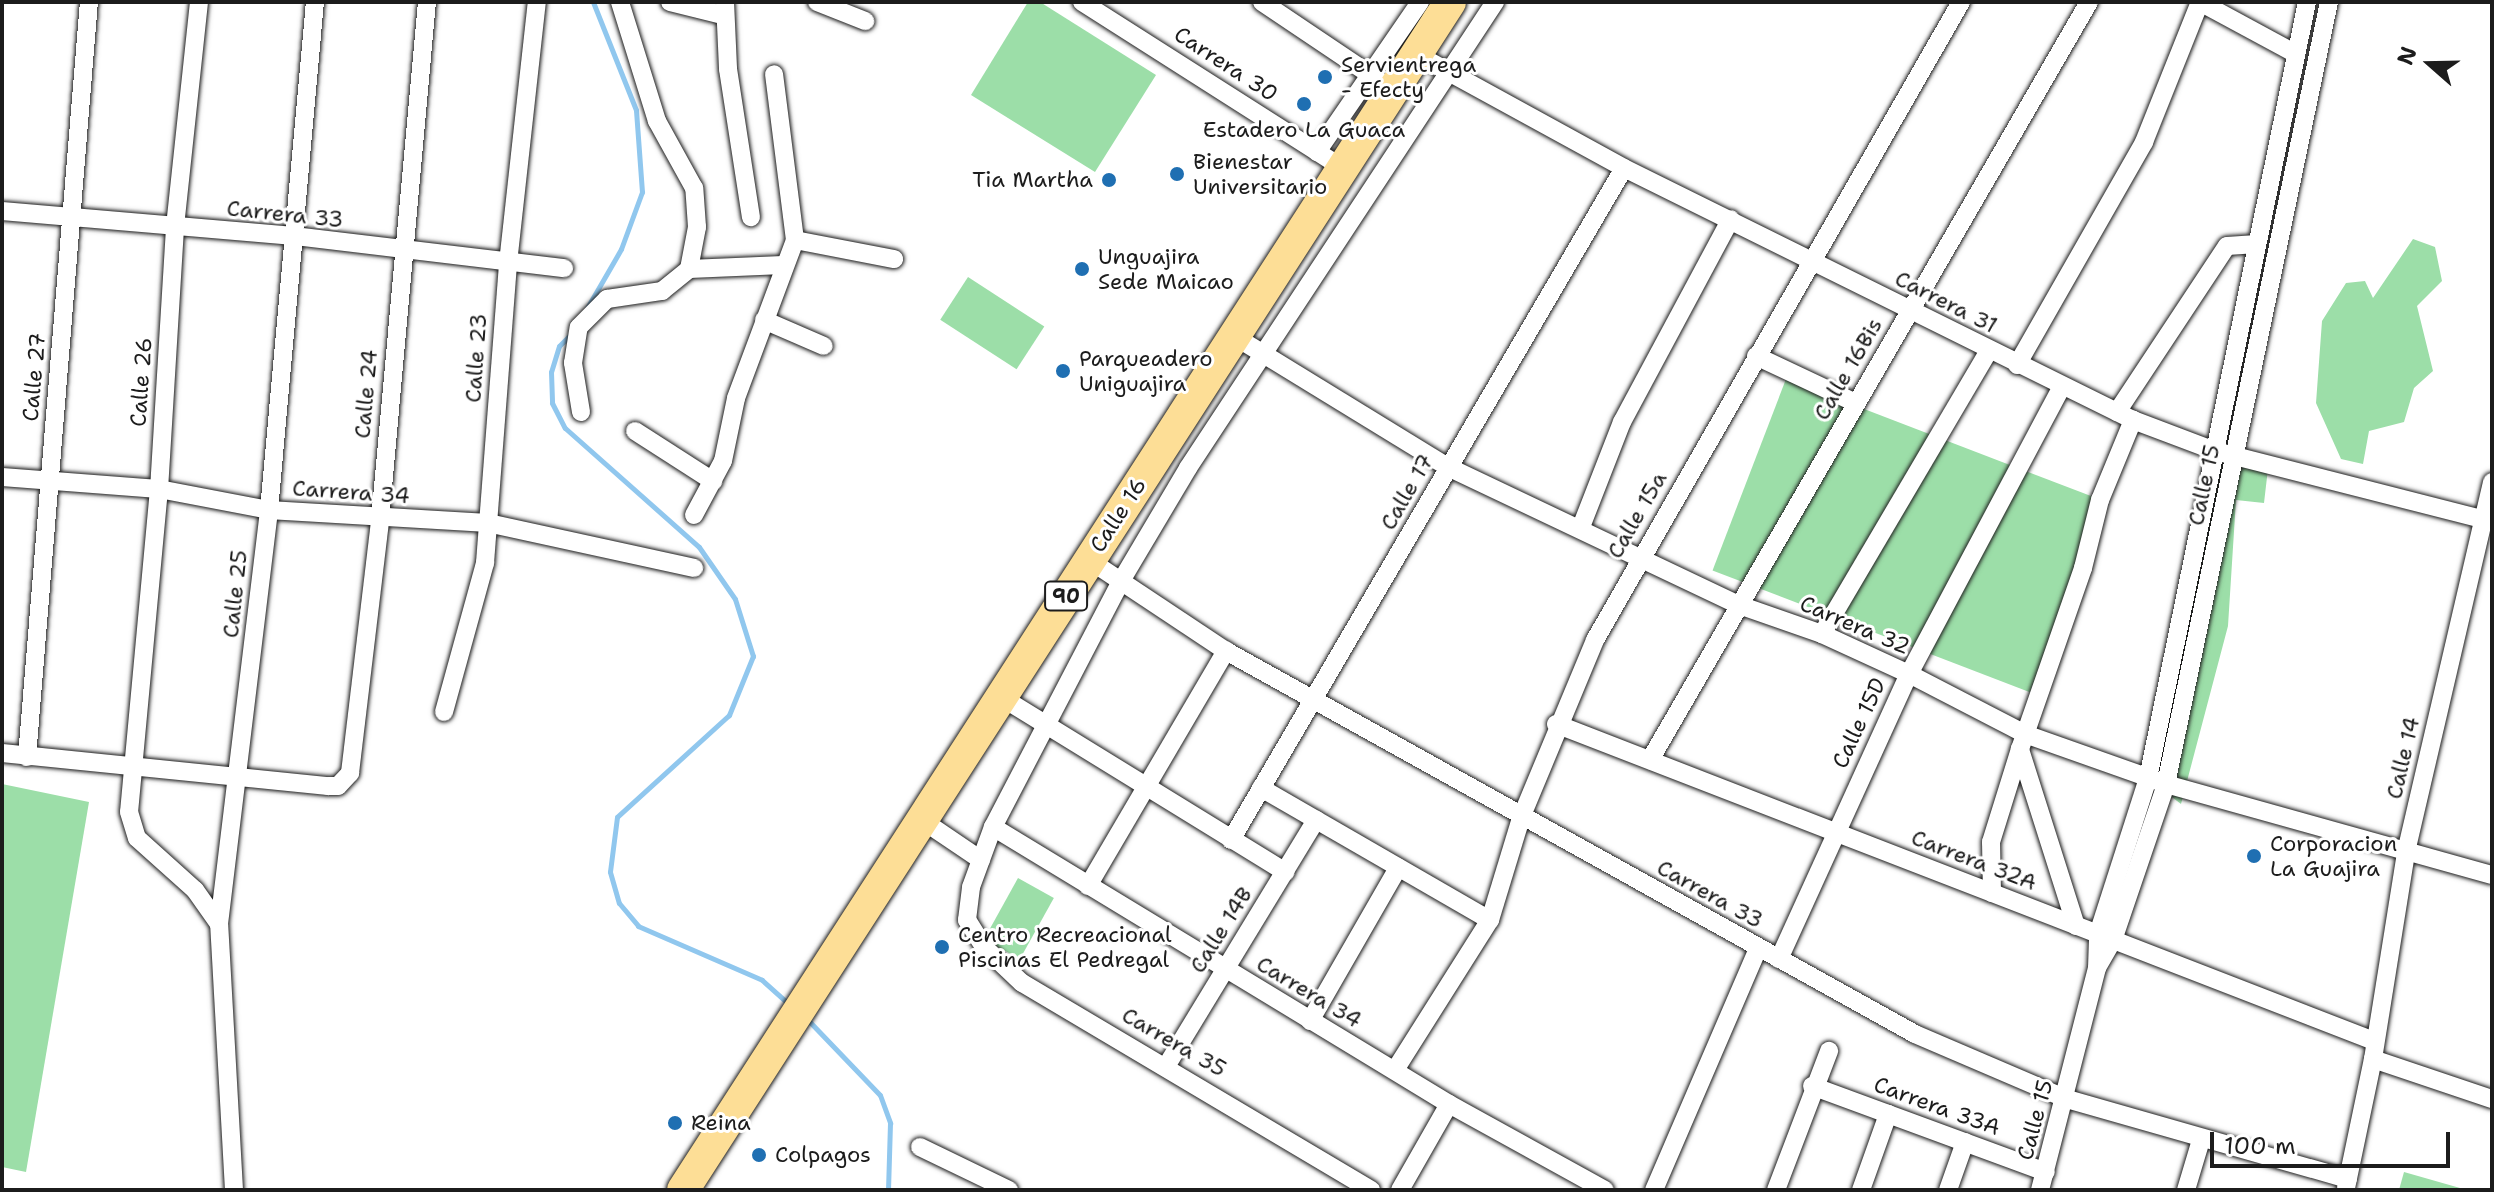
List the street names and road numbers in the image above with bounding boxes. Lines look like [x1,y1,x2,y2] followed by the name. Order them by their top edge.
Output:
[1169,21,1283,107] street label: Carrera 30
[225,195,345,233] street label: Carrera 33
[1891,265,2001,339] street label: Carrera 31
[460,312,492,404] street label: Calle 23
[1808,313,1888,425] street label: Calle 16Bis
[17,332,51,422] street label: Calle 27
[125,336,157,428] street label: Calle 26
[349,348,383,440] street label: Calle 24
[2183,442,2225,528] street label: Calle 15
[1375,449,1439,535] street label: Calle 17
[1602,467,1672,563] street label: Calle 15a
[1084,473,1152,557] street label: Calle 16
[291,475,411,509] street label: Carrera 34
[217,549,253,639] street label: Calle 25
[1044,580,1088,612] road number: 90
[1796,590,1914,660] street label: Carrera 32
[1827,674,1891,772] street label: Calle 15D
[2381,714,2425,802] street label: Calle 14
[1908,824,2040,896] street label: Carrera 32A
[1652,854,1768,934] street label: Carrera 33
[1184,882,1258,978] street label: Calle 14B
[1252,950,1366,1034] street label: Carrera 34
[1117,1002,1231,1082] street label: Carrera 35
[1870,1071,2004,1141] street label: Carrera 33A
[2012,1077,2058,1163] street label: Calle 15

